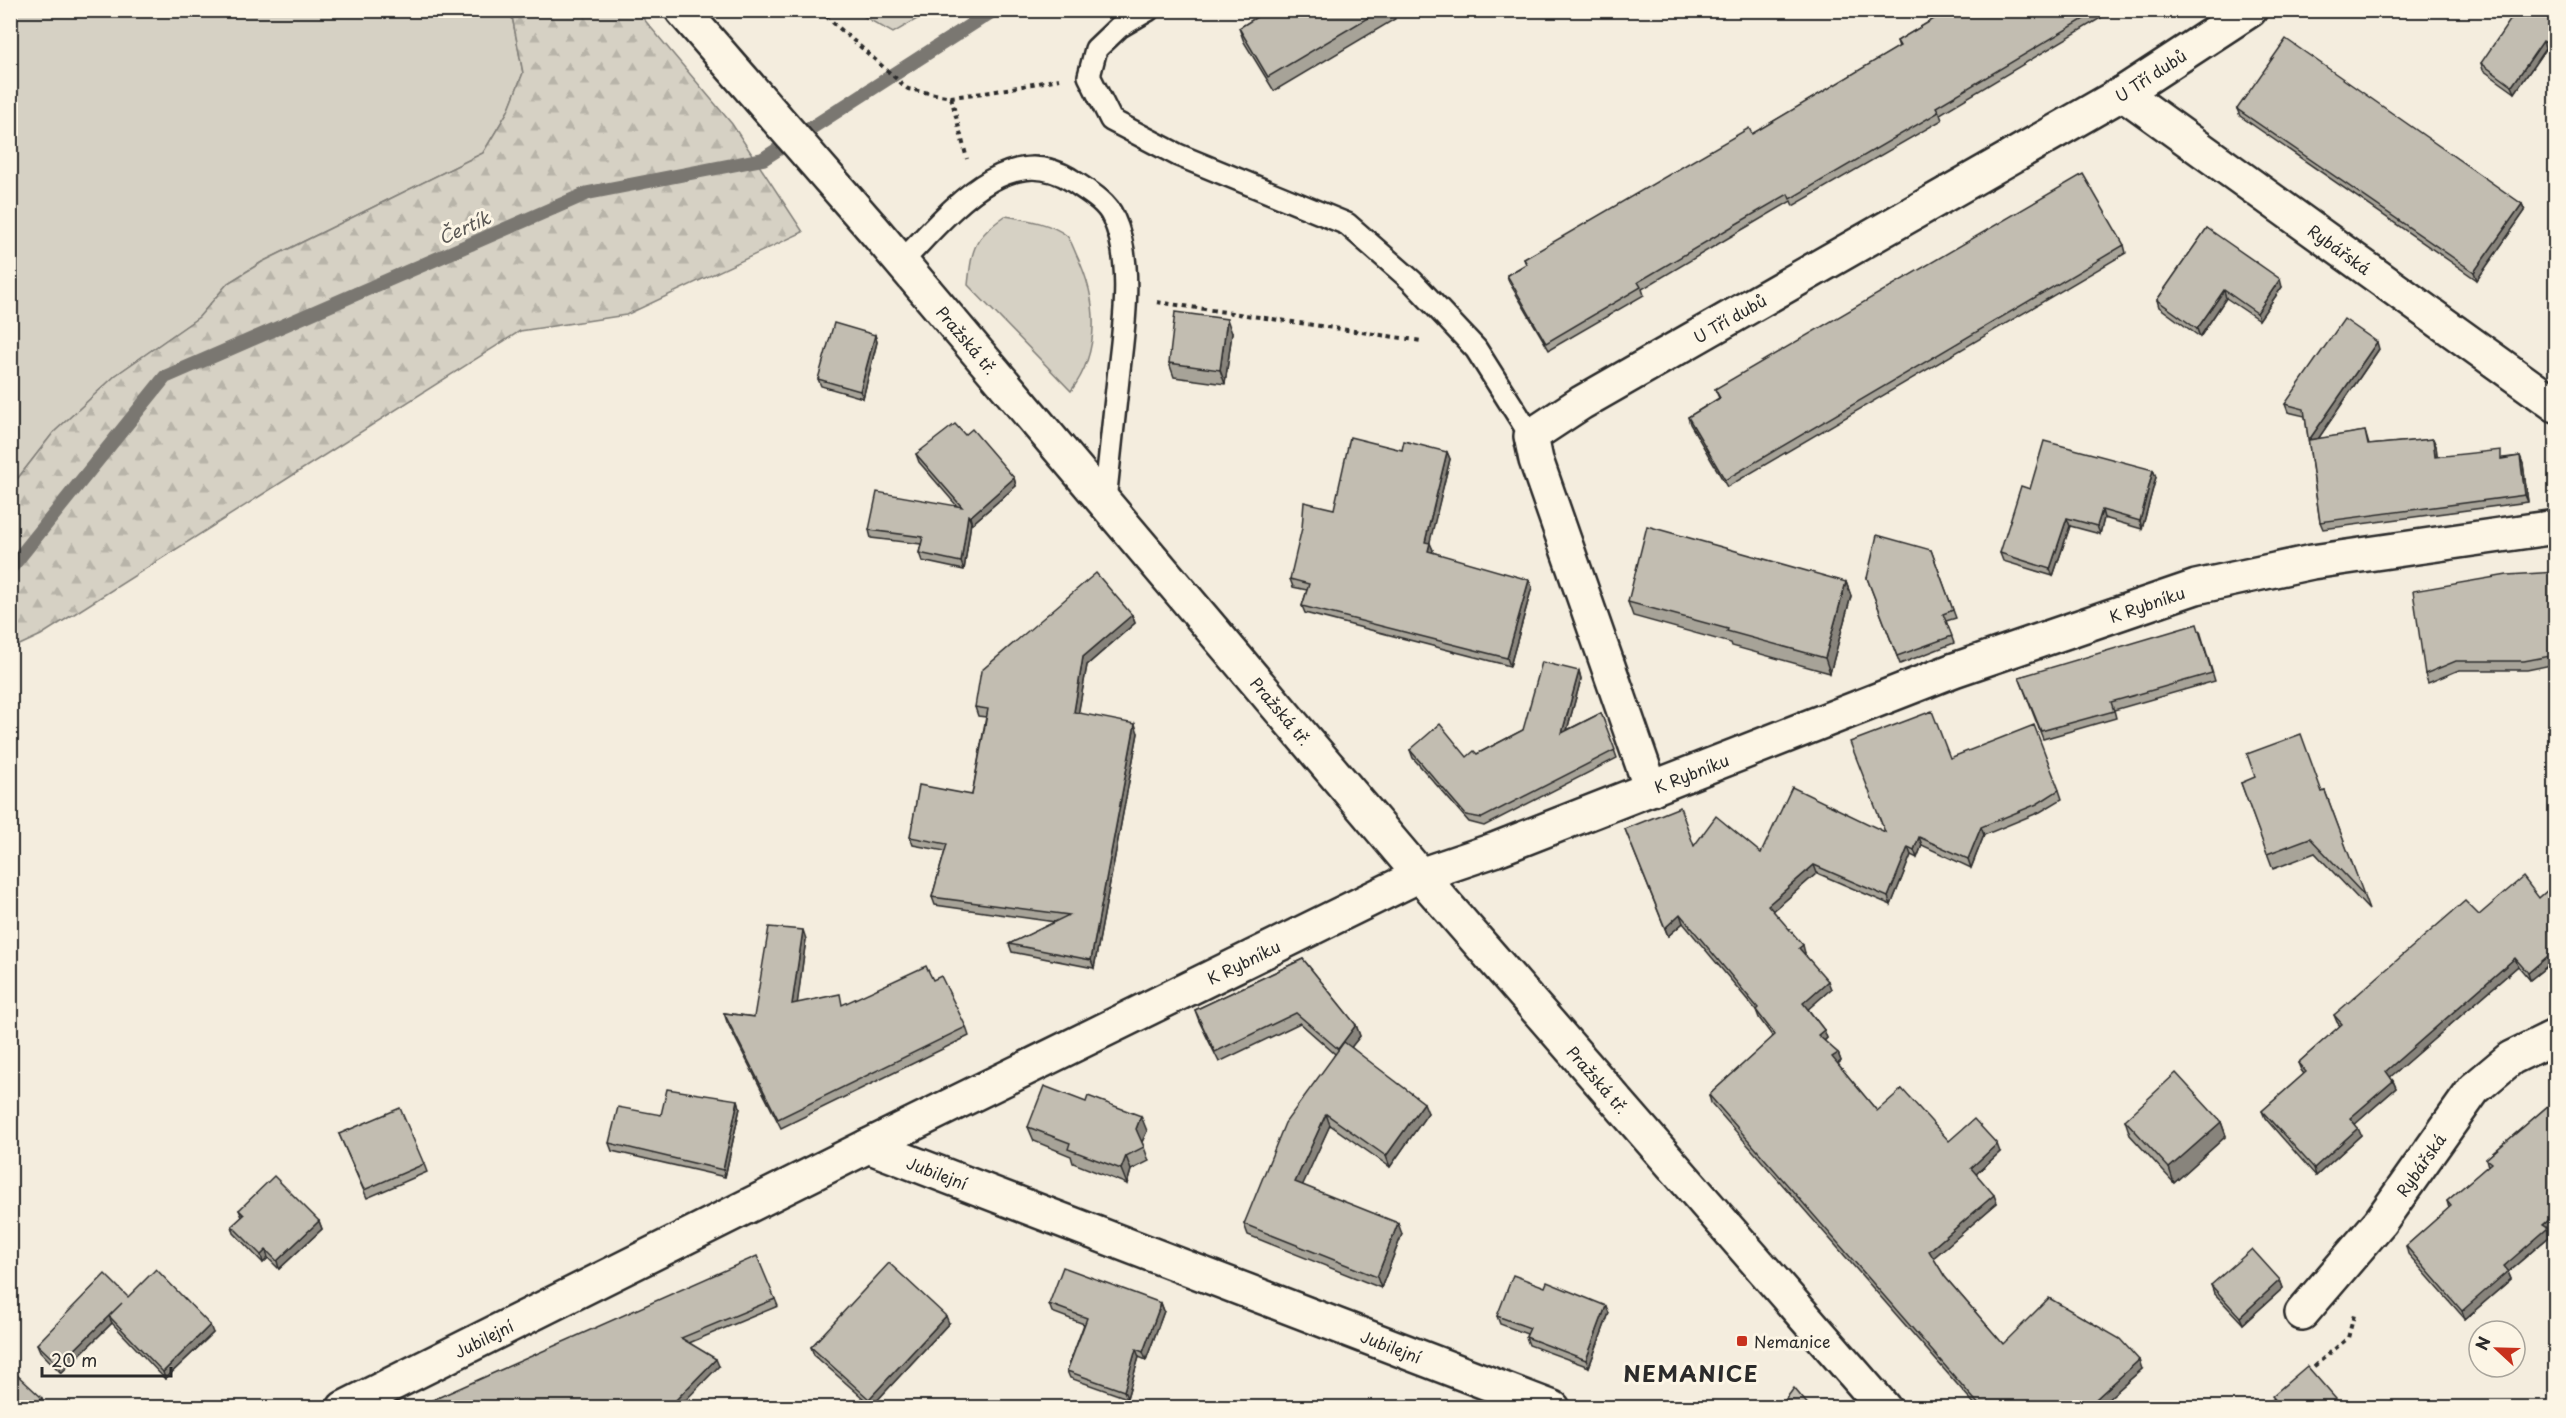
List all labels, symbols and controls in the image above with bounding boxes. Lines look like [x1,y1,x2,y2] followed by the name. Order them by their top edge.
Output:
[2110,43,2191,107] street label: U Tří dubů
[434,203,495,250] water label: Čertík
[2303,218,2376,280] street label: Rybářská
[1688,288,1770,349] street label: U Tří dubů
[931,301,1003,379] street label: Pražská tř.
[2106,580,2188,628] street label: K Rybníku
[1245,671,1317,750] street label: Pražská tř.
[1650,747,1732,798] street label: K Rybníku
[1203,934,1284,990] street label: K Rybníku
[1562,1040,1634,1118] street label: Pražská tř.
[2390,1128,2451,1201] street label: Rybářská
[903,1150,972,1195] street label: Jubilejní
[450,1313,518,1363] street label: Jubilejní
[2467,1319,2527,1379] north arrow
[1357,1324,1426,1369] street label: Jubilejní
[1754,1329,1830,1353] place label: Nemanice
[2469,1333,2496,1353] text: N
[1735,1334,1749,1348] marker: Nemanice
[42,1340,171,1378] scale bar
[51,1346,97,1373] text: 20 m
[1623,1356,1759,1389] district label: NEMANICE

